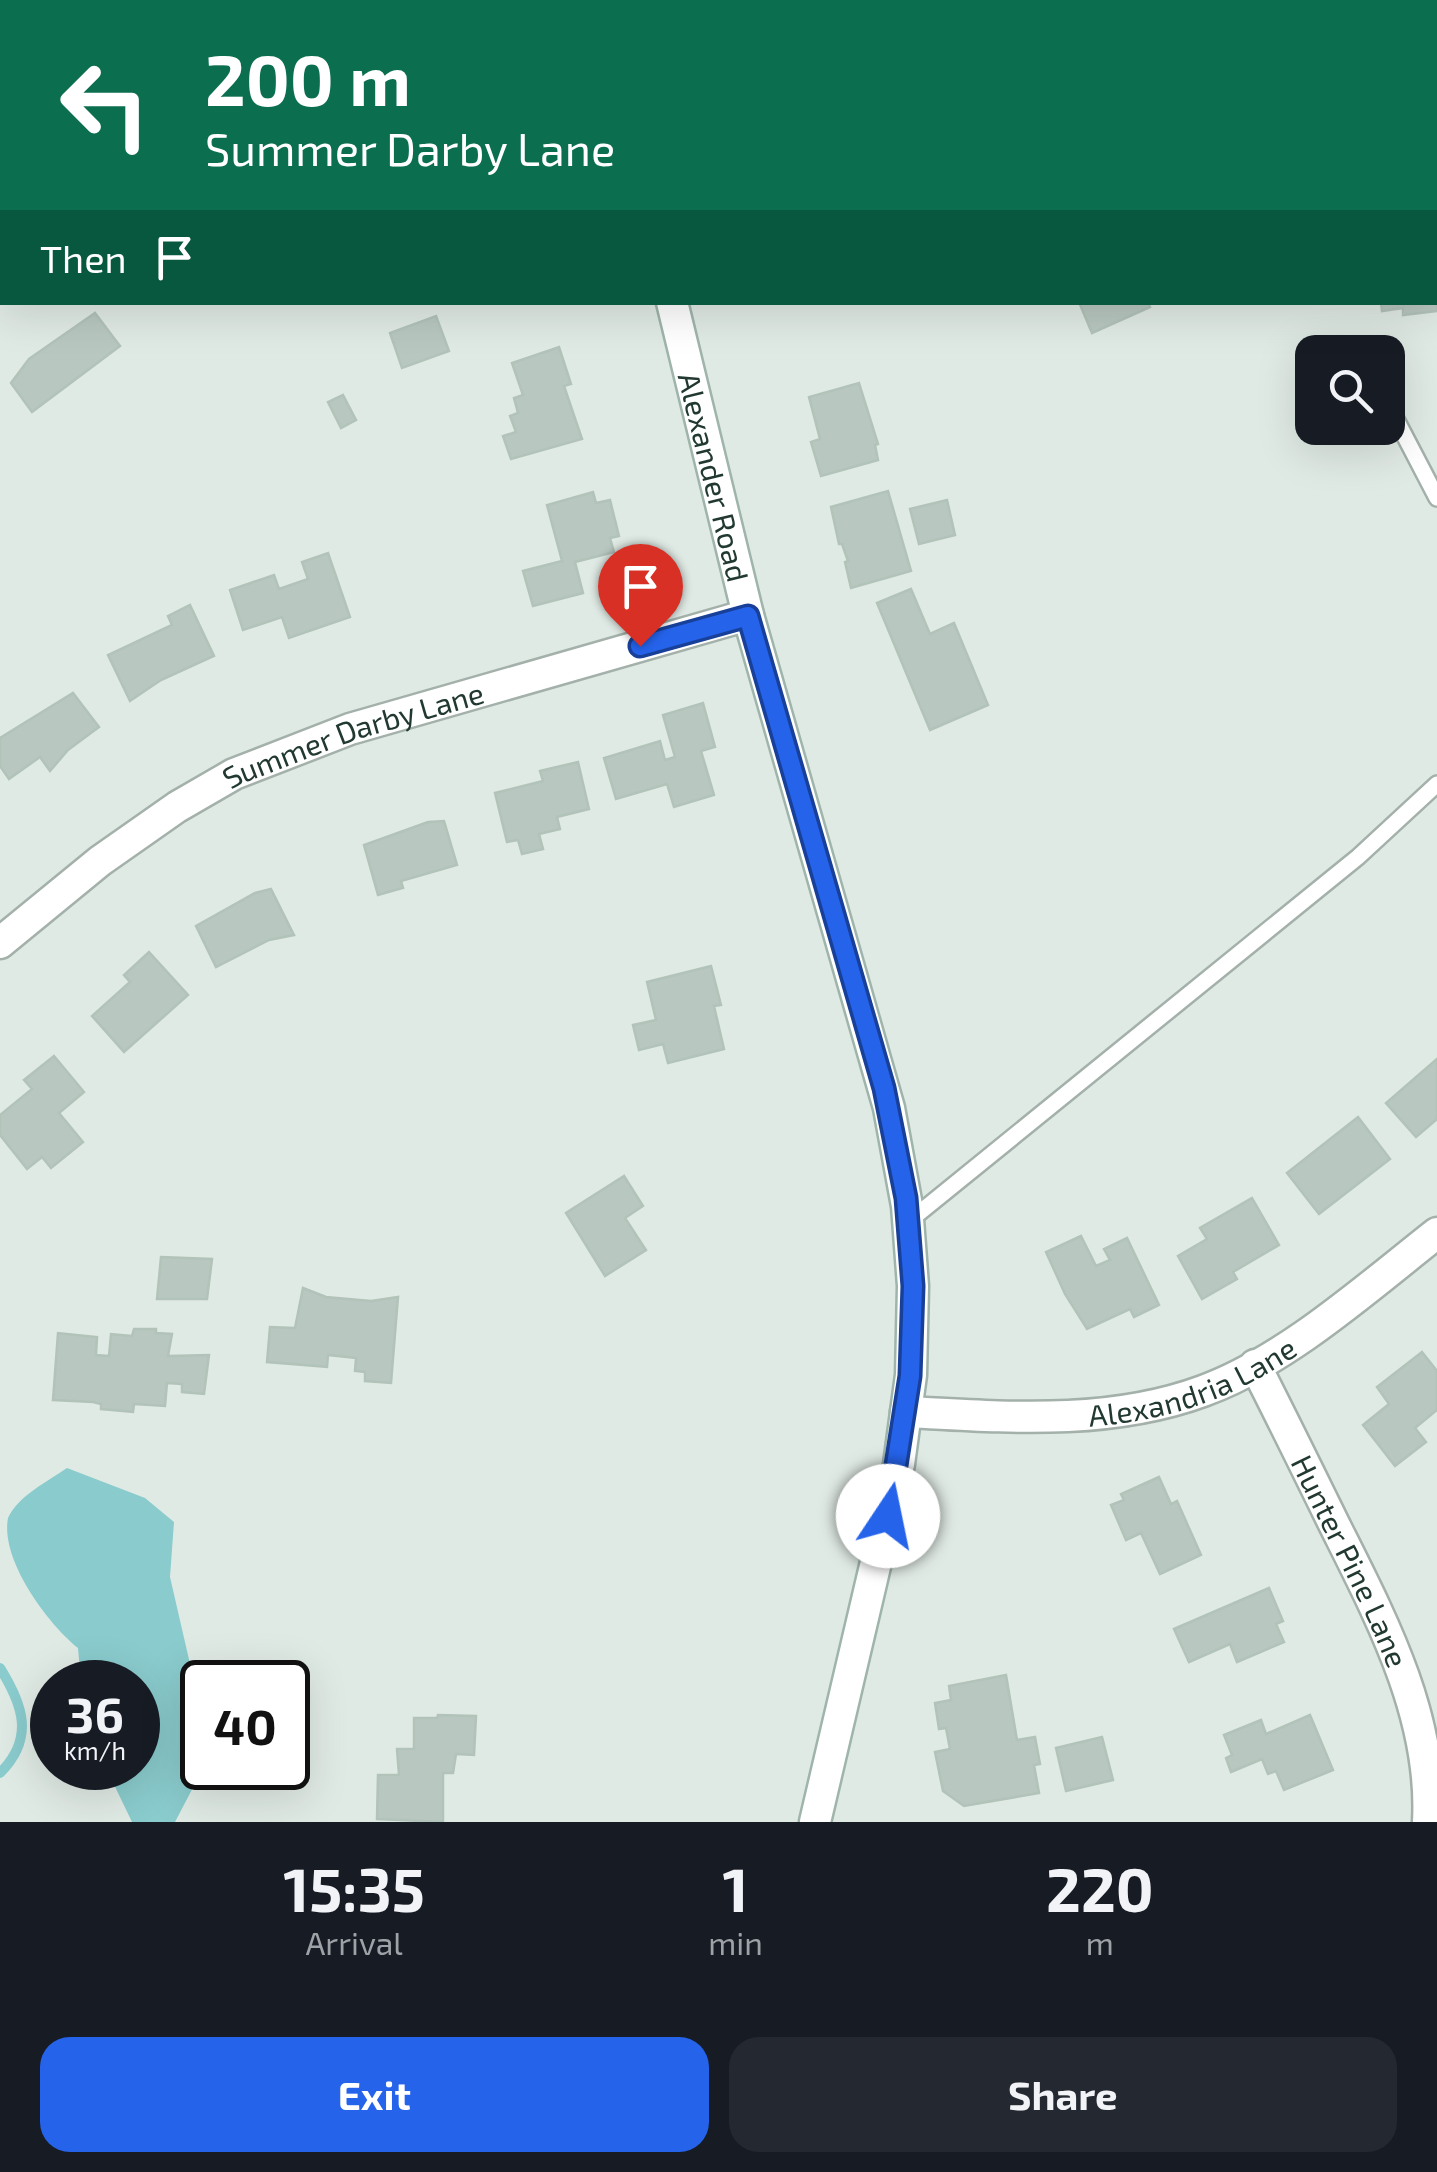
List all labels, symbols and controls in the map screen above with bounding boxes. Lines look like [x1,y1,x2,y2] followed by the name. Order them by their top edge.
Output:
[205,36,411,120] text: 200 m
[40,40,170,170] icon: left
[205,121,615,175] text: Summer Darby Lane
[147,230,202,285] icon: arrive
[40,235,127,281] text: Then
[1295,335,1405,445] map controls
[1295,335,1405,445] button: search
[672,369,757,585] street label: Alexander Road
[598,544,683,647] pin
[613,559,668,614] icon: arrive
[215,674,488,795] street label: Summer Darby Lane
[1087,1329,1302,1433] street label: Alexandria Lane
[1285,1449,1416,1672] street label: Hunter Pine Lane
[836,1464,940,1568] position arrow
[180,1660,310,1790] speed limit sign: 40
[66,1683,124,1743] text: 36
[64,1735,126,1765] text: km/h
[283,1852,425,1924] text: 15:35
[723,1852,748,1924] text: 1
[1046,1852,1154,1924] text: 220
[305,1923,403,1961] text: Arrival
[708,1923,763,1961] text: min
[1086,1923,1114,1961] text: m
[40,2037,709,2152] button: Exit
[729,2037,1397,2152] button: Share

